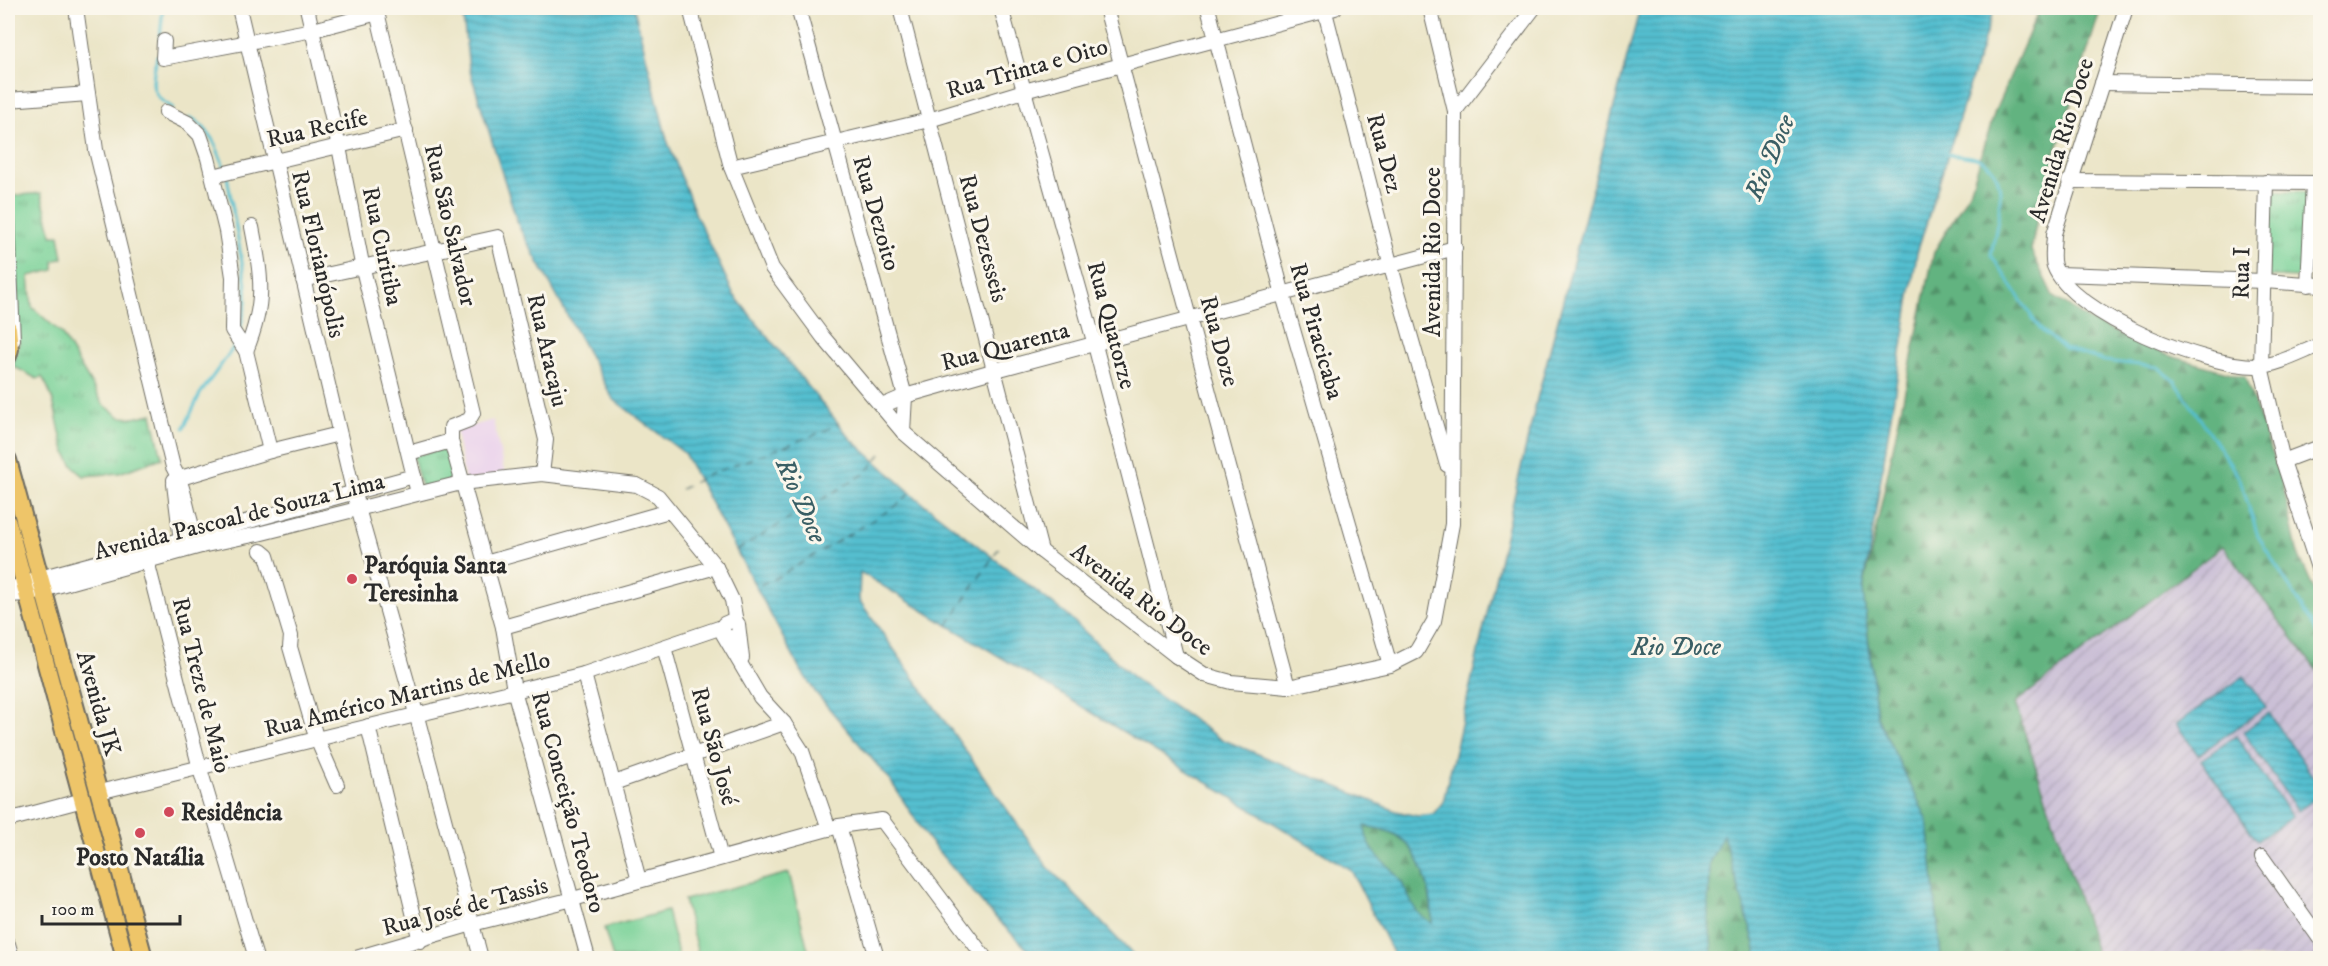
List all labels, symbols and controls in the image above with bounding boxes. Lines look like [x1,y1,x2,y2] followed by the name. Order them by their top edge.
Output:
[943,32,1112,106] street label: Rua Trinta e Oito
[2023,55,2101,226] street label: Avenida Rio Doce
[264,103,371,155] street label: Rua Recife
[1737,109,1803,206] water label: Rio Doce
[1359,110,1409,197] street label: Rua Dez
[417,141,483,309] street label: Rua São Salvador
[845,152,907,274] street label: Rua Dezoito
[1418,167,1448,337] street label: Avenida Rio Doce
[284,168,352,341] street label: Rua Florianópolis
[952,171,1015,306] street label: Rua Dezesseis
[355,184,409,309] street label: Rua Curitiba
[2227,246,2257,300] street label: Rua I
[1080,258,1142,392] street label: Rua Quatorze
[1282,260,1350,404] street label: Rua Piracicaba
[519,291,575,410] street label: Rua Aracaju
[1193,293,1246,390] street label: Rua Doze
[938,315,1073,378] street label: Rua Quarenta
[767,452,834,549] water label: Rio Doce
[91,466,388,568] street label: Avenida Pascoal de Souza Lima
[1064,537,1218,663] street label: Avenida Rio Doce
[363,551,508,609] place label: Paróquia Santa Teresinha
[345,572,359,586] marker: Paróquia Santa Teresinha
[165,594,237,776] street label: Rua Treze de Maio
[1630,631,1722,664] water label: Rio Doce
[261,645,553,745] street label: Rua Américo Martins de Mello
[69,647,127,759] street label: Avenida JK
[684,684,744,809] street label: Rua São José
[524,688,612,916] street label: Rua Conceição Teodoro
[181,798,283,828] place label: Residência
[162,805,176,819] marker: Residência
[133,826,147,840] marker: Posto Natália
[76,843,205,873] place label: Posto Natália
[379,870,551,943] street label: Rua José de Tassis
[42,888,180,926] scale bar
[51,899,94,921] text: 100 m

